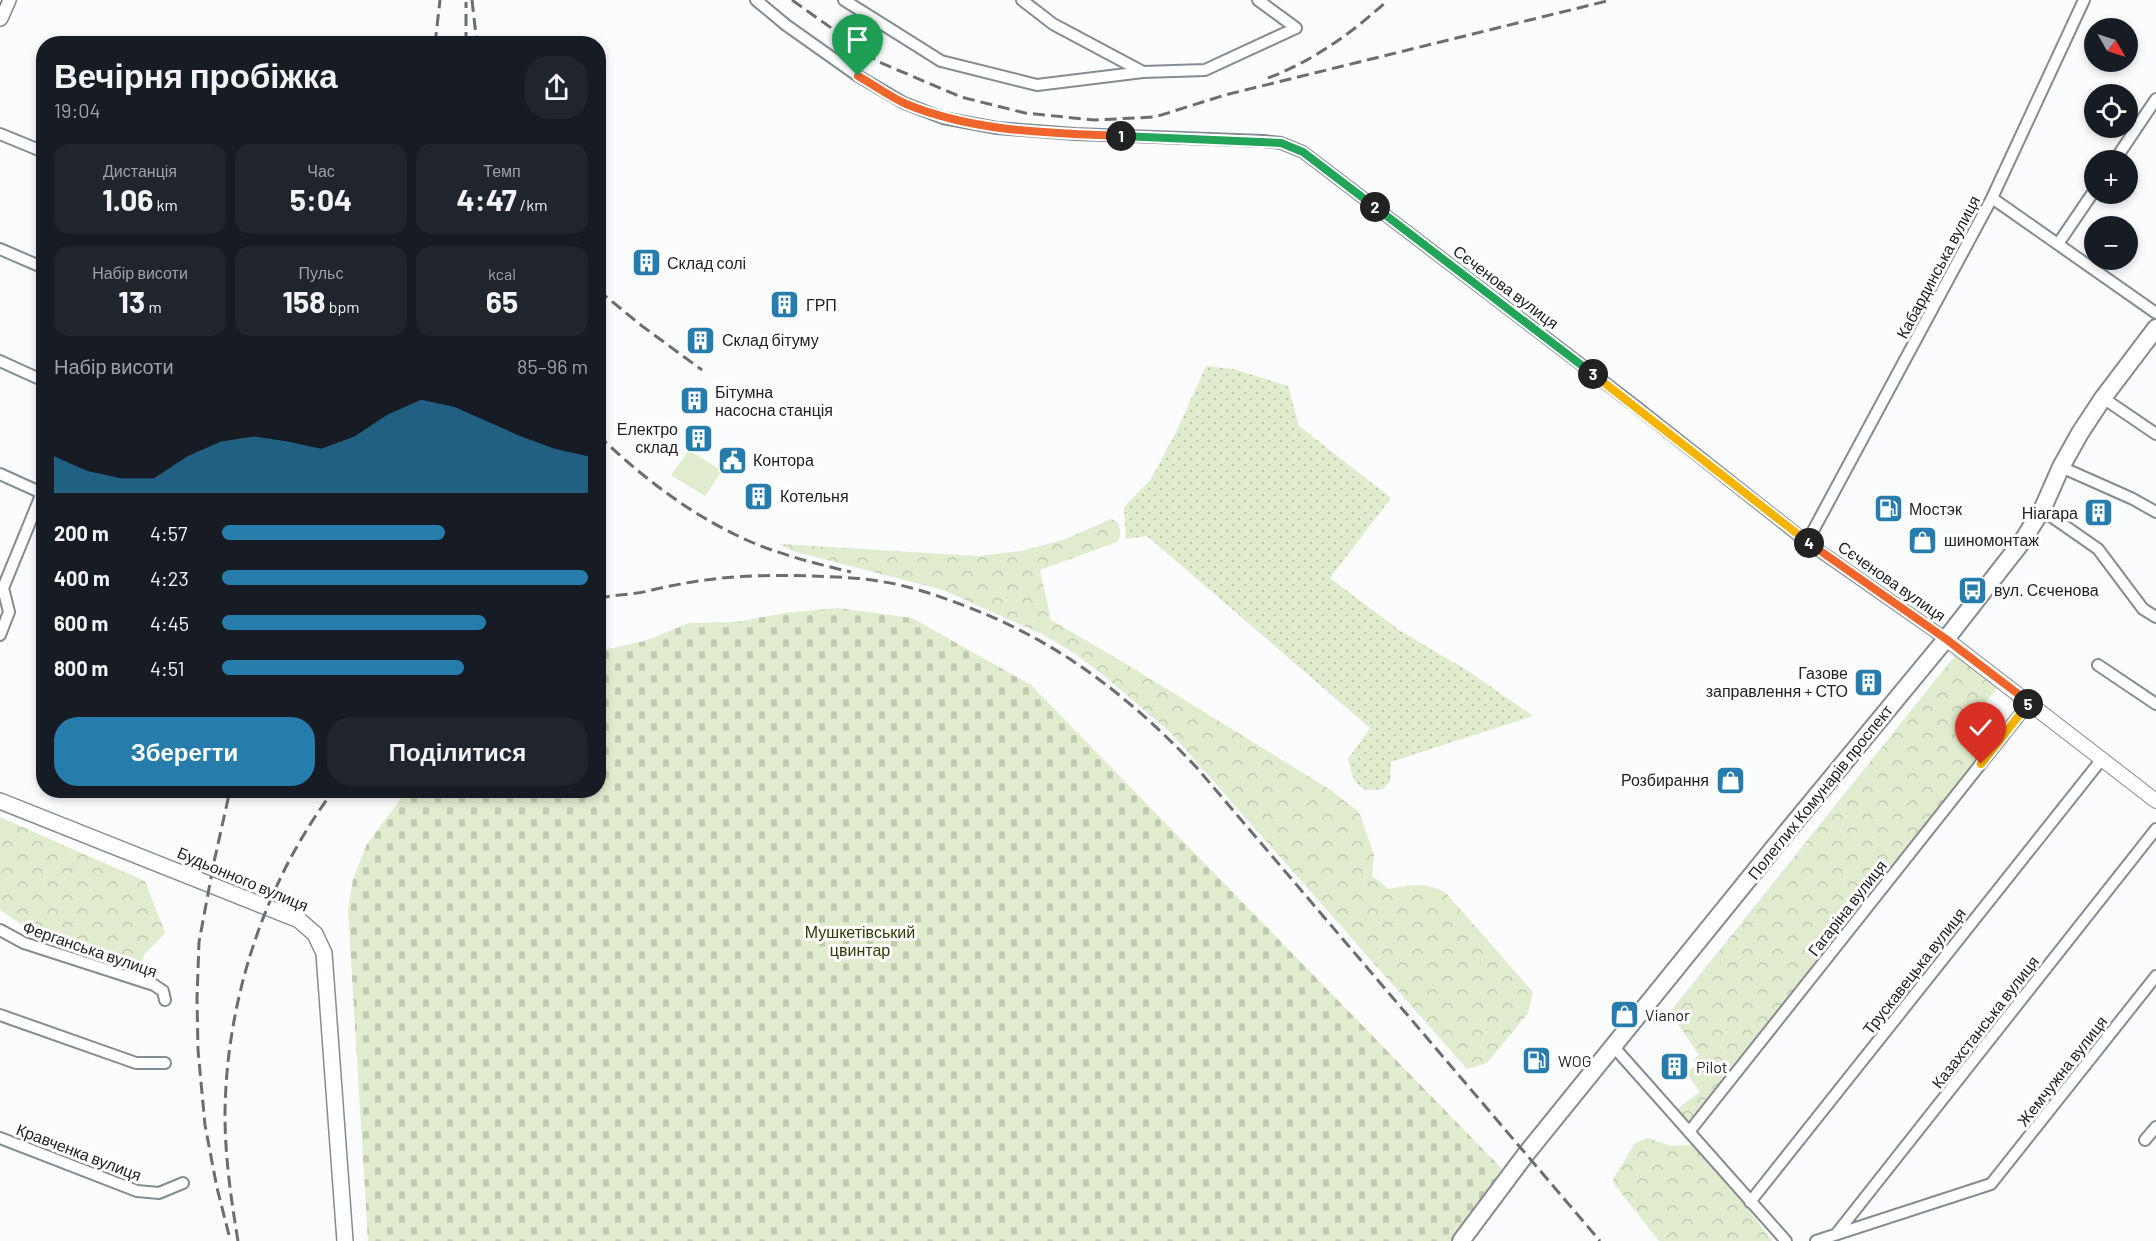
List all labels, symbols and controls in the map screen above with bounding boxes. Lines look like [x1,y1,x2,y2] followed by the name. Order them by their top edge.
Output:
[832,14,883,76] pin
[2084,18,2138,72] north arrow
[2084,18,2138,270] map controls
[841,23,874,56] icon: arrive
[54,55,338,95] text: Вечірня пробіжка
[525,56,588,119] button: share
[2084,84,2138,138] button: locate
[54,98,101,122] text: 19:04
[1106,121,1136,151] pin: 1
[1118,126,1124,145] text: 1
[2084,150,2138,204] button: +
[103,161,177,180] text: Дистанція
[307,161,335,180] text: Час
[483,161,521,180] text: Темп
[102,181,153,217] text: 1.06
[290,181,352,217] text: 5:04
[457,181,517,217] text: 4:47
[1360,192,1390,222] pin: 2
[1892,192,1983,342] street label: Кабардинська вулиця
[153,195,178,214] text: km
[517,195,547,214] text: /km
[1371,197,1379,216] text: 2
[2084,216,2138,270] button: −
[1450,241,1563,332] street label: Сєченова вулиця
[630,247,662,279] building icon: Склад солі
[667,253,746,272] place label: Склад солі
[92,263,188,282] text: Набір висоти
[299,263,343,282] text: Пульс
[488,264,516,283] text: kcal
[118,283,145,319] text: 13
[282,283,326,319] text: 158
[486,283,518,319] text: 65
[769,289,801,321] building icon: ГРП
[806,295,837,314] place label: ГРП
[145,297,162,316] text: m
[326,297,360,316] text: bpm
[685,324,717,356] building icon: Склад бітуму
[722,330,819,349] place label: Склад бітуму
[54,354,174,378] text: Набір висоти
[517,354,588,378] text: 85–96 m
[1578,359,1608,389] pin: 3
[1589,364,1597,383] text: 3
[715,382,833,419] place label: Бітумна насосна станція
[678,385,710,417] building icon: Бітумна насосна станція
[617,419,679,456] place label: Електро склад
[683,422,715,454] building icon: Електро склад
[716,444,748,476] public building icon: Контора
[753,450,814,469] place label: Контора
[743,480,775,512] building icon: Котельня
[780,486,849,505] place label: Котельня
[1872,493,1904,525] fuel station icon: Мостэк
[2083,497,2115,529] building icon: Ніагара
[1909,499,1963,518] place label: Мостэк
[2022,503,2078,522] place label: Ніагара
[54,521,109,545] text: 200 m
[150,521,188,545] text: 4:57
[1907,524,1939,556] shop icon: шиномонтаж
[1794,528,1824,558] pin: 4
[1944,530,2039,549] place label: шиномонтаж
[1804,533,1814,552] text: 4
[1835,536,1950,625] street label: Сєченова вулиця
[54,566,110,590] text: 400 m
[150,566,189,590] text: 4:23
[1957,574,1989,606] bus stop icon: вул. Сєченова
[1994,580,2099,599] place label: вул. Сєченова
[54,611,108,635] text: 600 m
[150,611,189,635] text: 4:45
[54,656,108,680] text: 800 m
[150,656,185,680] text: 4:51
[1706,663,1848,700] place label: Газове заправлення + СТО
[1853,666,1885,698] building icon: Газове заправлення + СТО
[2013,689,2043,719] pin: 5
[2024,694,2032,713] text: 5
[1743,700,1896,883] street label: Полеглих Комунарів проспект
[1955,702,2006,764] pin
[1964,711,1997,744] icon: check
[54,717,315,786] button: Зберегти
[327,717,588,786] button: Поділитися
[1714,764,1746,796] shop icon: Розбирання
[1621,770,1709,789] place label: Розбирання
[175,842,311,915] street label: Будьонного вулиця
[1803,856,1890,959] street label: Гагаріна вулиця
[1858,903,1969,1038] street label: Трускавецька вулиця
[20,917,160,980] street label: Ферганська вулиця
[805,922,915,959] park label: Мушкетівський цвинтар
[1927,952,2042,1092] street label: Казахстанська вулиця
[1608,999,1640,1031] shop icon: Vianor
[1645,1005,1690,1024] place label: Vianor
[2013,1012,2111,1130] street label: Жемчужна вулиця
[1521,1045,1553,1077] fuel station icon: WOG
[1558,1051,1591,1070] place label: WOG
[1659,1051,1691,1083] building icon: Pilot
[1696,1057,1728,1076] place label: Pilot
[14,1119,144,1184] street label: Кравченка вулиця

